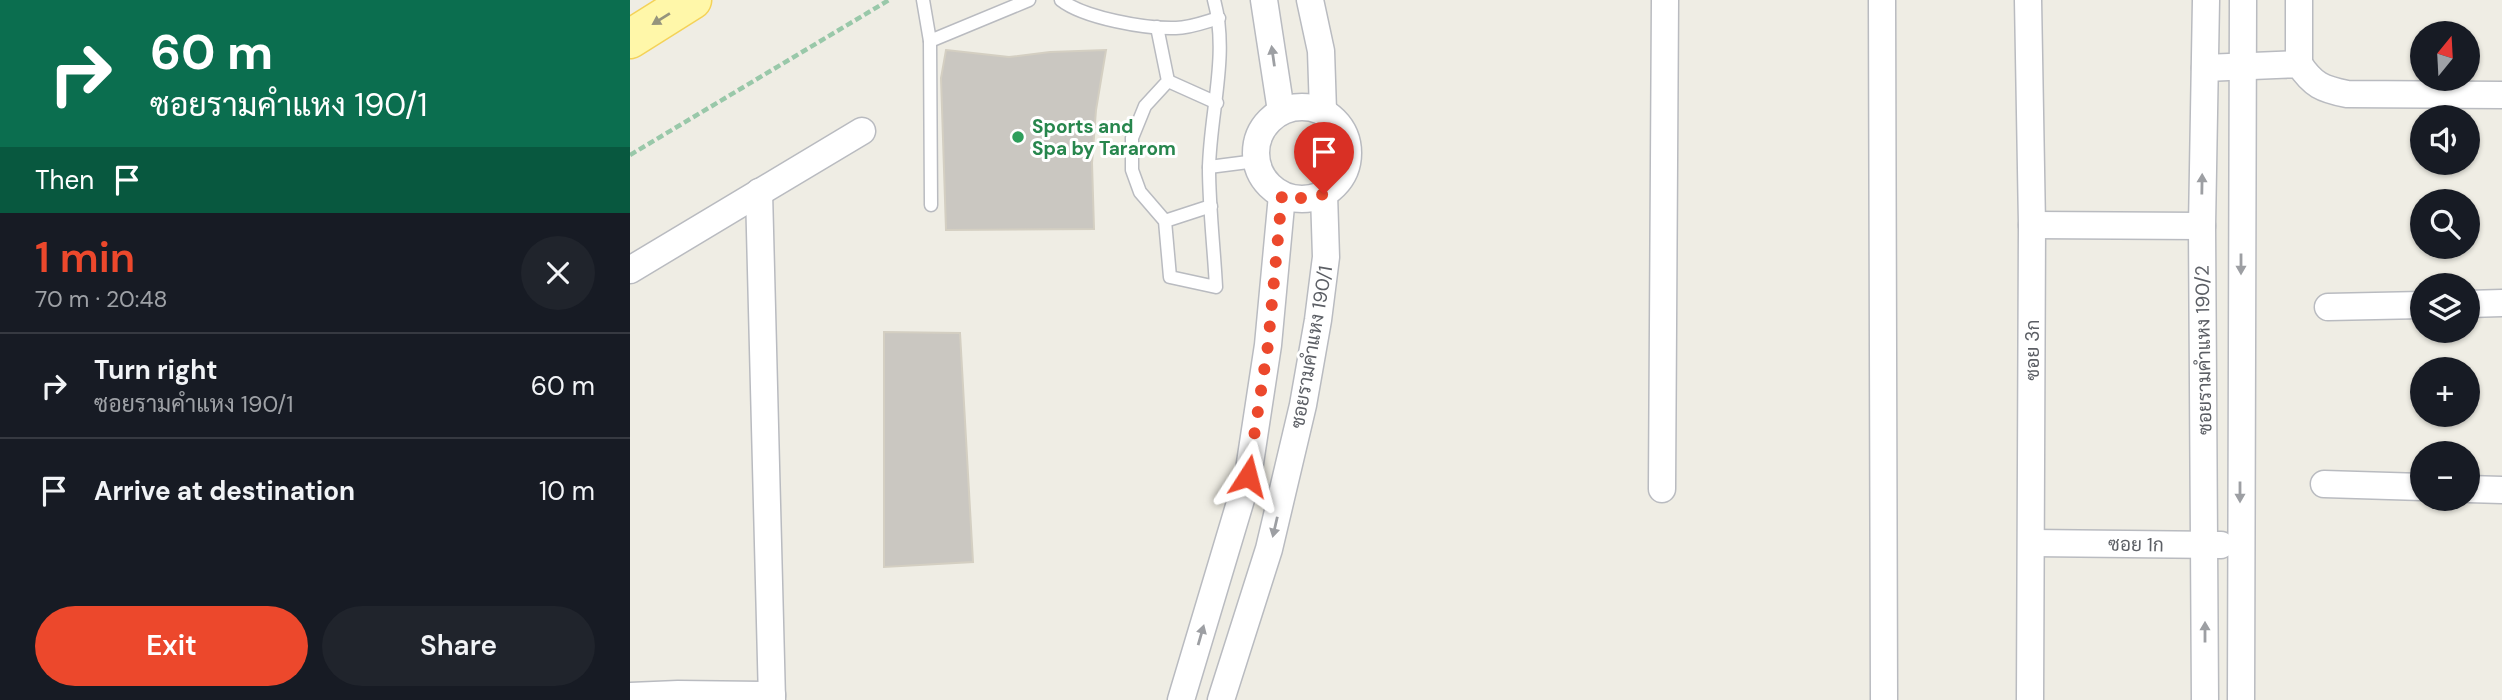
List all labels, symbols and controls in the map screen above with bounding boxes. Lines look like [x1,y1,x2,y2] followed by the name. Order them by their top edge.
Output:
[651,13,671,26] one-way arrow
[150,20,273,84] text: 60 m
[2410,21,2480,91] north arrow
[2410,21,2480,511] map controls
[35,28,126,119] icon: right
[1267,44,1278,66] one-way arrow
[150,84,427,126] text: ซอยรามคำแหง 190/1
[2410,105,2480,175] button: sound
[1032,114,1176,161] place label: Sports and Spa by Tararom
[1294,122,1354,194] pin
[1010,129,1026,145] marker: Sports and Spa by Tararom
[1305,133,1343,171] icon: arrive
[108,161,146,199] icon: arrive
[35,163,94,197] text: Then
[2197,173,2208,195] one-way arrow
[2410,189,2480,259] button: search
[35,230,135,285] text: 1 min
[521,236,595,310] button: close
[2235,253,2247,275] one-way arrow
[1285,264,1338,430] street label: ซอยรามคำแหง 190/1
[2190,265,2217,435] street label: ซอยรามคำแหง 190/2
[2410,273,2480,343] button: layers
[35,284,167,314] text: 70 m · 20:48
[2020,320,2045,380] street label: ซอย 3ก
[94,353,218,387] text: Turn right
[2410,357,2480,427] button: +
[35,367,73,405] icon: right
[531,369,595,403] text: 60 m
[94,389,293,419] text: ซอยรามคำแหง 190/1
[1211,439,1285,513] position arrow
[2410,441,2480,511] button: −
[35,472,73,510] icon: arrive
[94,474,355,508] text: Arrive at destination
[539,474,595,508] text: 10 m
[2234,481,2246,503] one-way arrow
[1269,516,1280,538] one-way arrow
[2108,532,2164,557] street label: ซอย 1ก
[35,606,308,686] button: Exit
[322,606,595,686] button: Share
[2199,621,2211,643] one-way arrow
[1197,624,1207,645] one-way arrow

